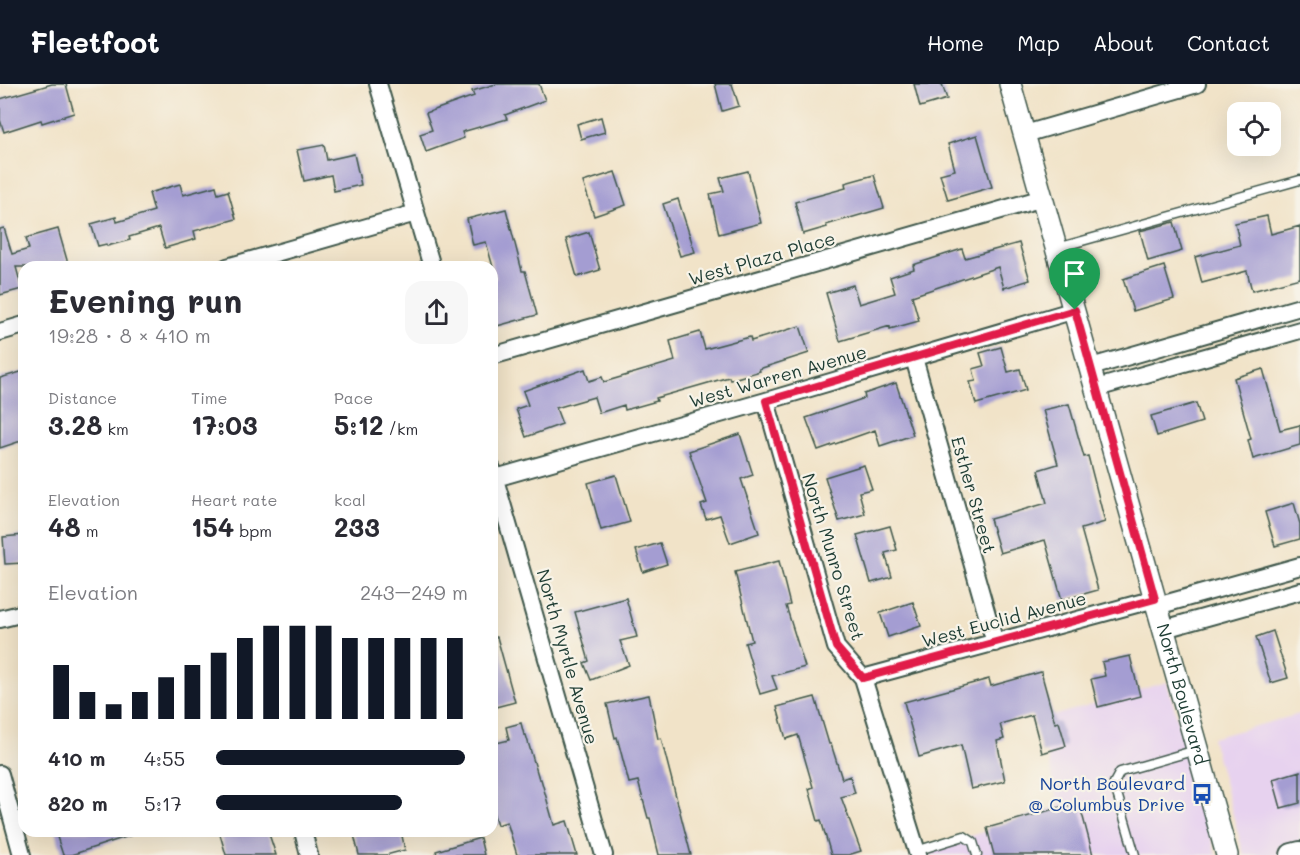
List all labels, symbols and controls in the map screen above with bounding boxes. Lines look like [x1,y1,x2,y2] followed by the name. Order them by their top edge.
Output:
[30,24,160,60] text: Fleetfoot
[927,29,984,56] text: Home
[1017,29,1060,56] text: Map
[1093,29,1154,56] text: About
[1187,29,1270,56] text: Contact
[1227,102,1281,156] map controls
[1227,102,1281,156] button: locate
[686,226,838,290] street label: West Plaza Place
[1049,248,1100,310] pin
[1058,257,1091,290] icon: arrive
[48,278,242,321] text: Evening run
[405,281,468,344] button: share
[48,322,211,348] text: 19:28 · 8 × 410 m
[686,339,869,413] street label: West Warren Avenue
[48,387,117,408] text: Distance
[191,387,227,408] text: Time
[334,387,373,408] text: Pace
[48,408,102,442] text: 3.28
[191,408,258,442] text: 17:03
[334,408,383,442] text: 5:12
[102,418,129,439] text: km
[383,418,418,439] text: /km
[946,434,1002,556] street label: Esther Street
[797,470,871,643] street label: North Munro Street
[48,489,120,510] text: Elevation
[191,489,277,510] text: Heart rate
[334,489,366,510] text: kcal
[48,510,81,544] text: 48
[191,510,234,544] text: 154
[334,510,380,544] text: 233
[81,520,98,541] text: m
[234,520,272,541] text: bpm
[531,566,604,747] street label: North Myrtle Avenue
[48,579,138,605] text: Elevation
[360,579,468,605] text: 243–249 m
[919,585,1089,653] street label: West Euclid Avenue
[1151,621,1214,767] street label: North Boulevard
[48,745,105,771] text: 410 m
[144,745,185,771] text: 4:55
[1028,771,1185,816] place label: North Boulevard @ Columbus Drive
[1190,782,1214,806] bus stop icon: North Boulevard @ Columbus Drive
[48,790,108,816] text: 820 m
[144,790,182,816] text: 5:17

